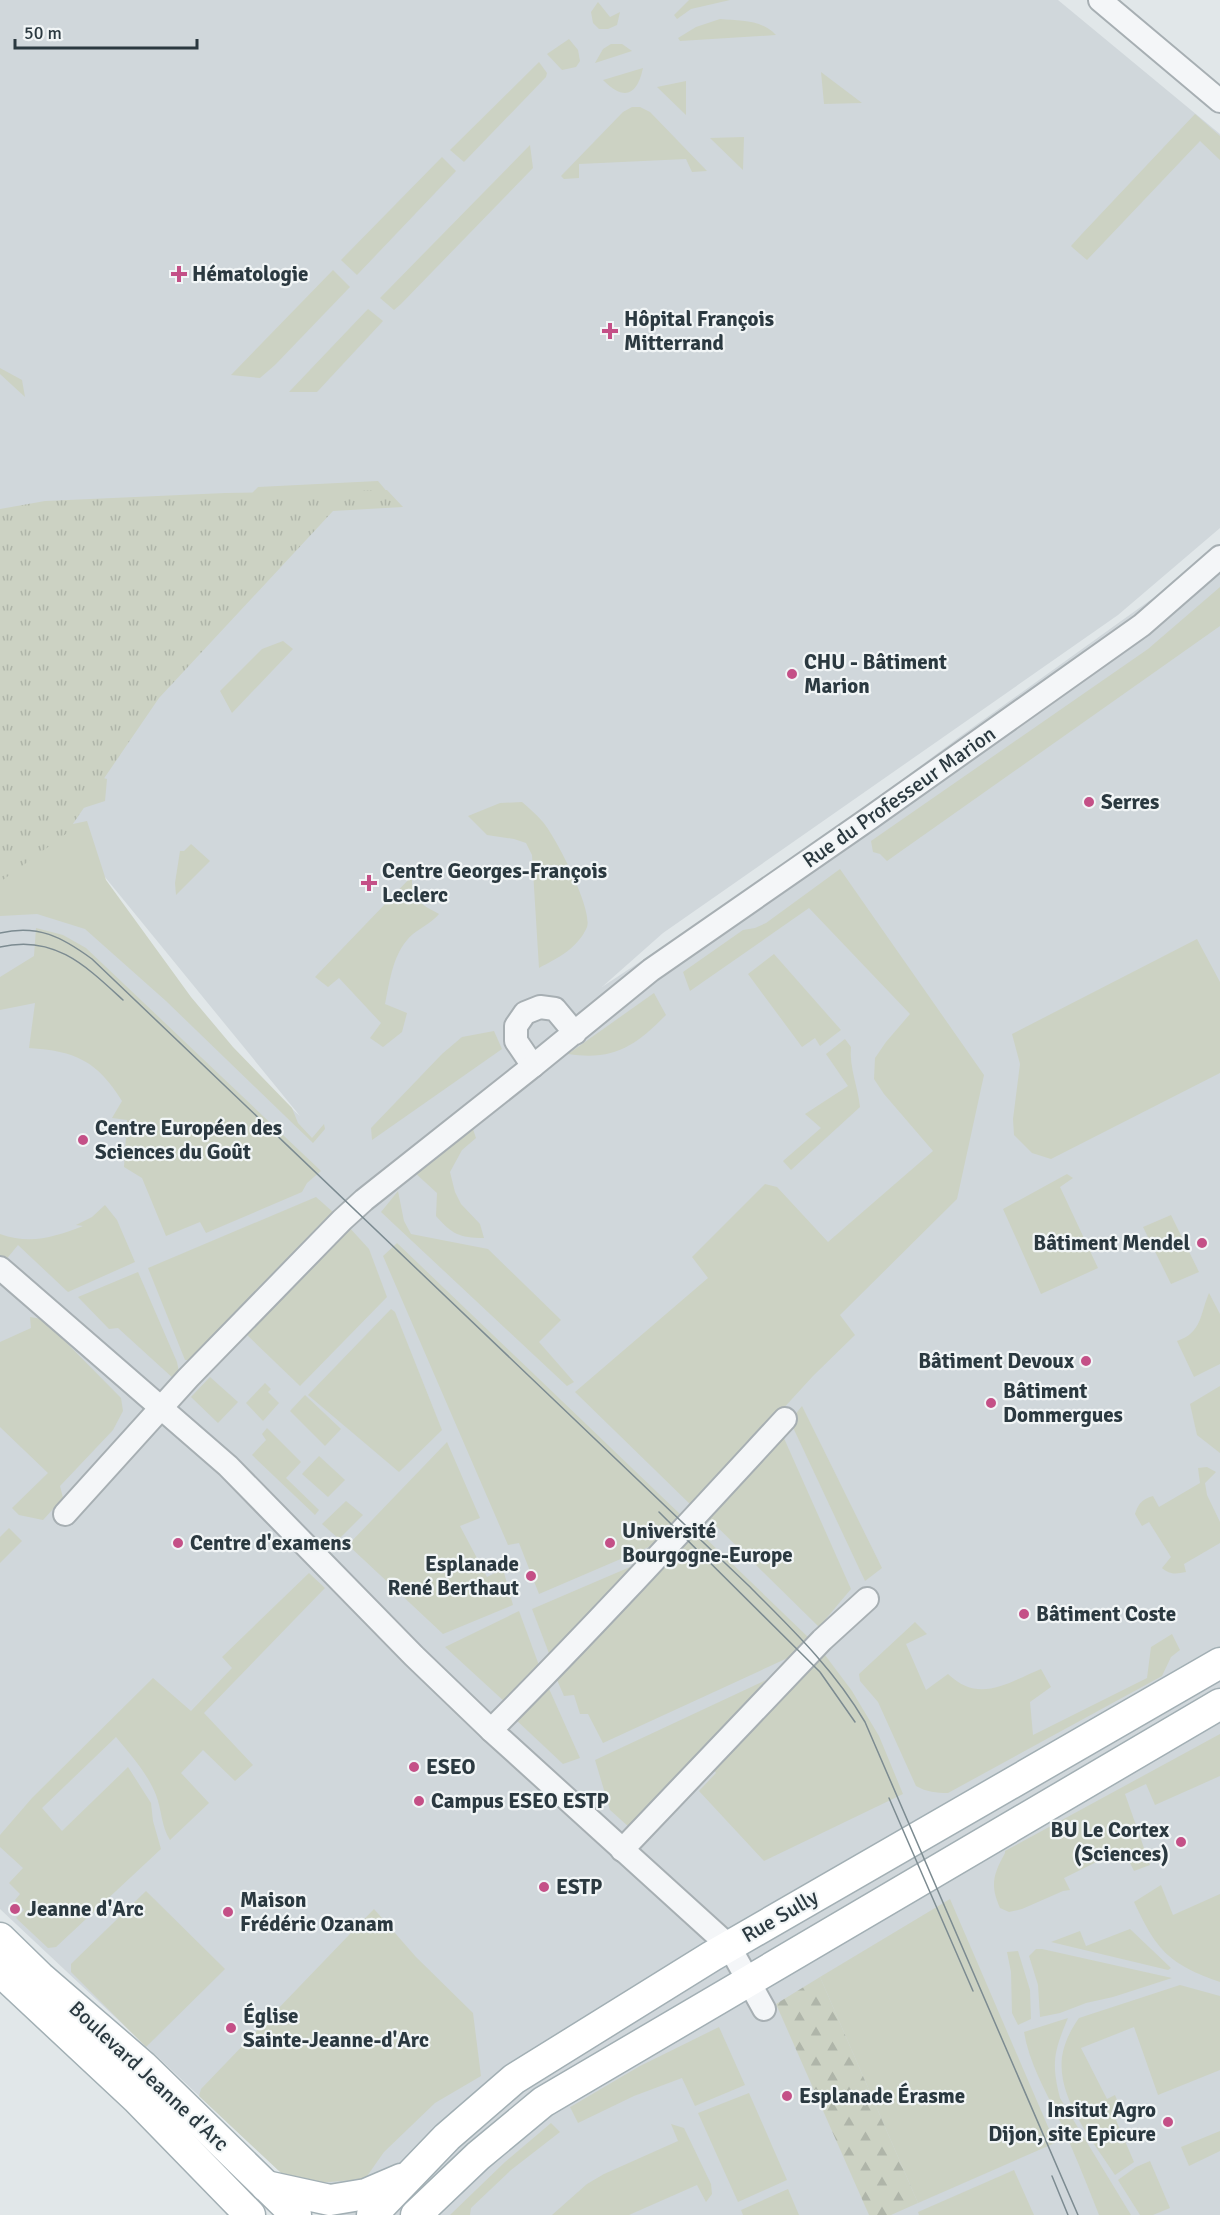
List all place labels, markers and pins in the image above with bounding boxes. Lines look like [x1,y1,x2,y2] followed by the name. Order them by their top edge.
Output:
[192,261,308,287] place label: Hématologie
[170,265,188,283] marker: Hématologie
[624,306,774,356] place label: Hôpital François Mitterrand
[601,322,619,340] marker: Hôpital François Mitterrand
[804,649,947,699] place label: CHU - Bâtiment Marion
[785,667,799,681] marker: CHU - Bâtiment Marion
[1101,789,1159,815] place label: Serres
[1082,795,1096,809] marker: Serres
[382,858,607,908] place label: Centre Georges-François Leclerc
[360,874,378,892] marker: Centre Georges-François Leclerc
[95,1115,282,1165] place label: Centre Européen des Sciences du Goût
[76,1133,90,1147] marker: Centre Européen des Sciences du Goût
[1033,1230,1190,1256] place label: Bâtiment Mendel
[1195,1236,1209,1250] marker: Bâtiment Mendel
[918,1348,1075,1374] place label: Bâtiment Devoux
[1079,1354,1093,1368] marker: Bâtiment Devoux
[1003,1378,1123,1428] place label: Bâtiment Dommergues
[984,1396,998,1410] marker: Bâtiment Dommergues
[622,1518,793,1568] place label: Université Bourgogne-Europe
[190,1530,351,1556] place label: Centre d'examens
[171,1536,185,1550] marker: Centre d'examens
[603,1536,617,1550] marker: Université Bourgogne-Europe
[388,1551,519,1601] place label: Esplanade René Berthaut
[524,1569,538,1583] marker: Esplanade René Berthaut
[1036,1601,1176,1627] place label: Bâtiment Coste
[1017,1607,1031,1621] marker: Bâtiment Coste
[426,1754,476,1780] place label: ESEO
[407,1760,421,1774] marker: ESEO
[431,1788,609,1814] place label: Campus ESEO ESTP
[412,1794,426,1808] marker: Campus ESEO ESTP
[1051,1817,1170,1867] place label: BU Le Cortex (Sciences)
[1174,1835,1188,1849] marker: BU Le Cortex (Sciences)
[556,1874,602,1900] place label: ESTP
[537,1880,551,1894] marker: ESTP
[240,1887,394,1937] place label: Maison Frédéric Ozanam
[27,1896,144,1922] place label: Jeanne d'Arc
[8,1902,22,1916] marker: Jeanne d'Arc
[221,1905,235,1919] marker: Maison Frédéric Ozanam
[243,2002,429,2053] place label: Église Sainte-Jeanne-d'Arc
[224,2021,238,2035] marker: Église Sainte-Jeanne-d'Arc
[799,2082,965,2109] place label: Esplanade Érasme
[780,2089,794,2103] marker: Esplanade Érasme
[988,2097,1156,2147] place label: Insitut Agro Dijon, site Epicure
[1161,2115,1175,2129] marker: Insitut Agro Dijon, site Epicure

